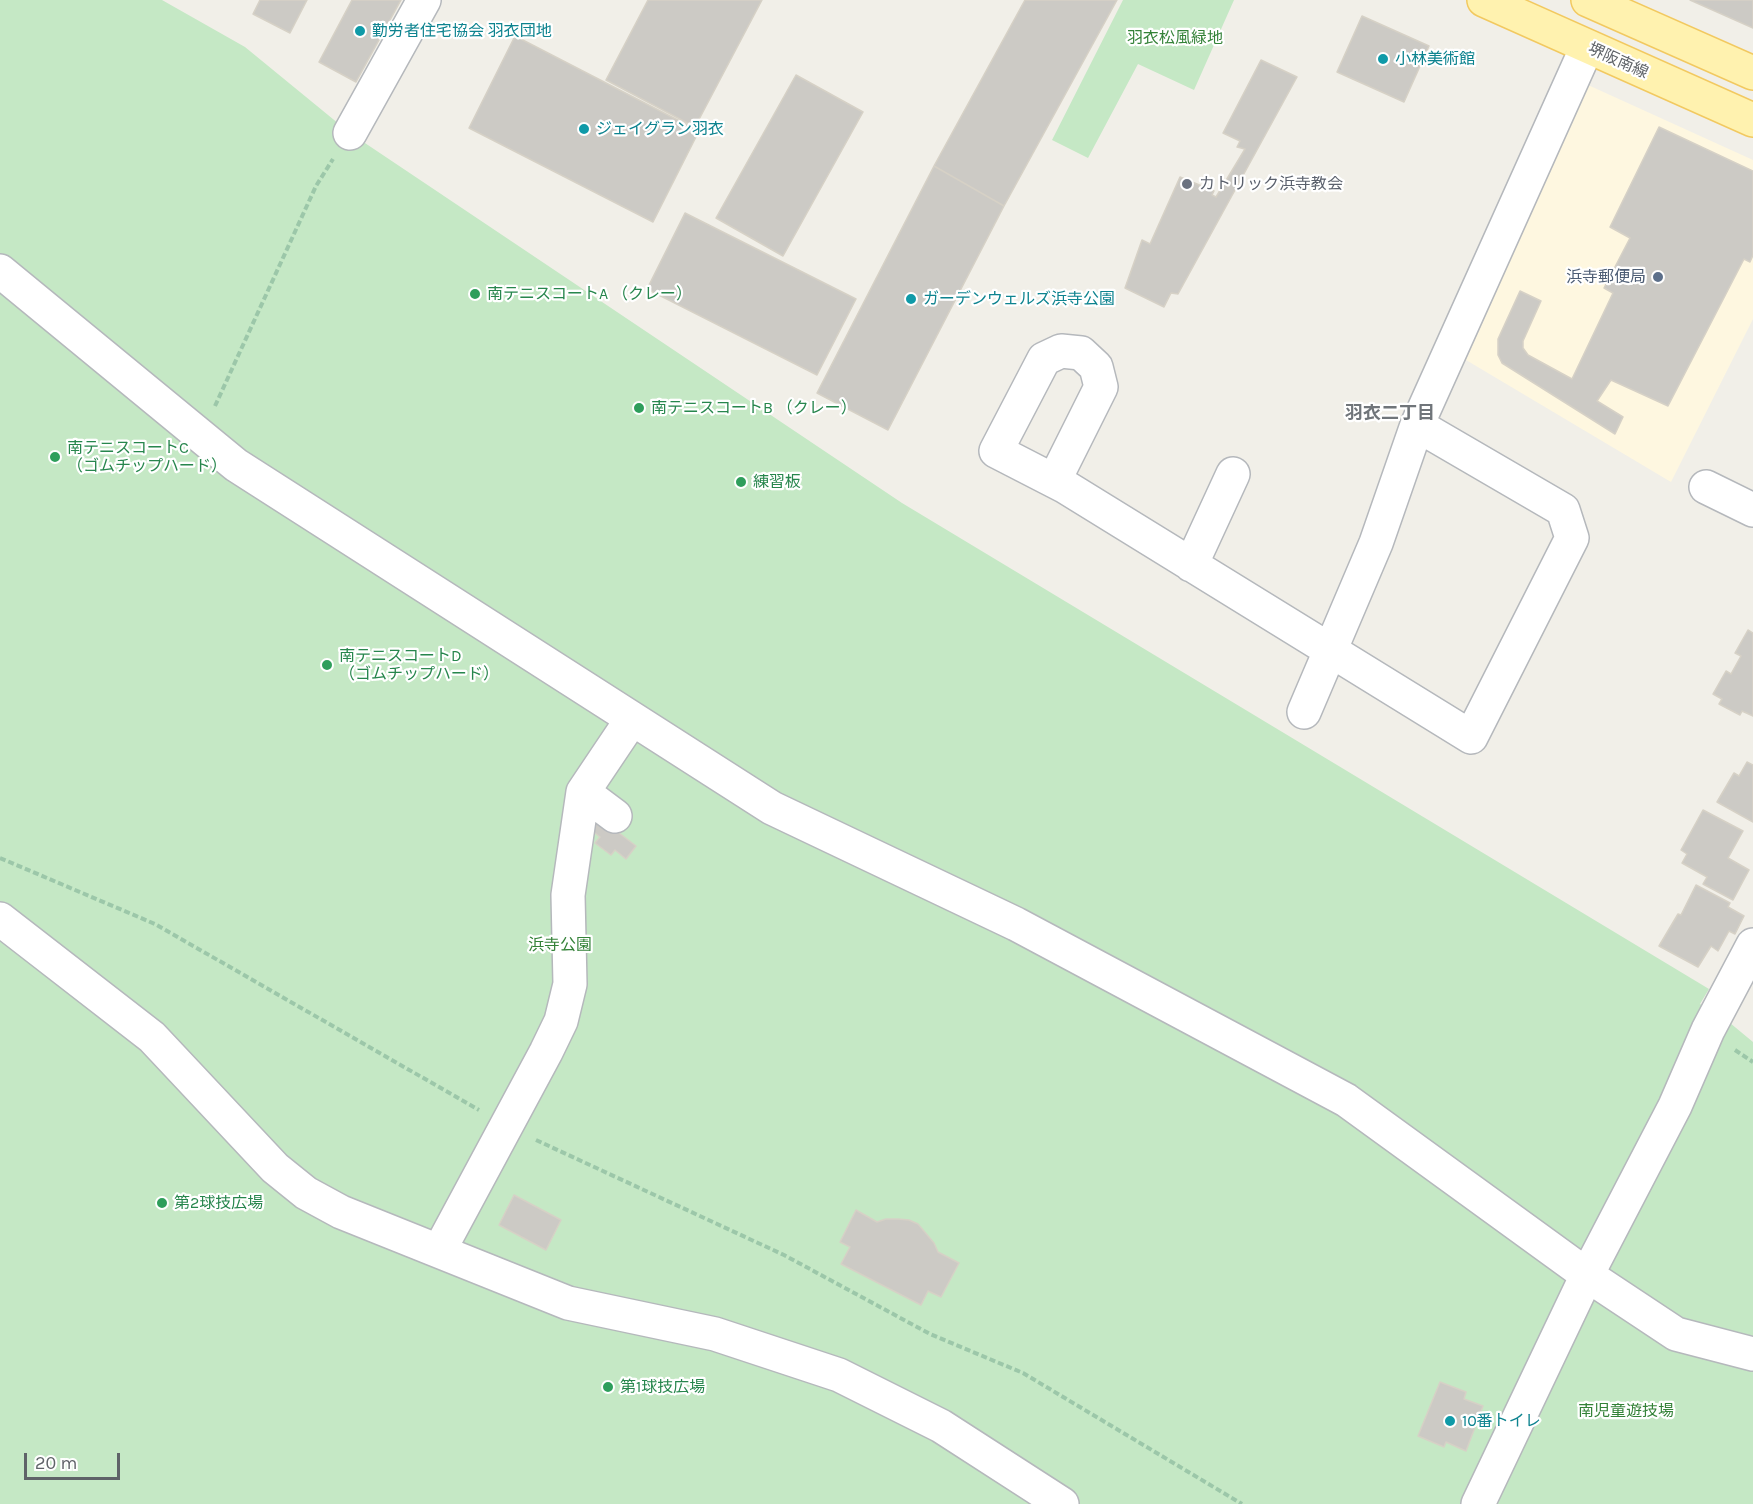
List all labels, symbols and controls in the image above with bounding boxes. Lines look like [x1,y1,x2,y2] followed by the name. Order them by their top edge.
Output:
[372,21,552,41] place label: 勤労者住宅協会 羽衣団地
[353,24,367,38] marker: 勤労者住宅協会 羽衣団地
[1127,28,1223,48] park label: 羽衣松風緑地
[1585,39,1651,83] street label: 堺阪南線
[1395,49,1475,69] place label: 小林美術館
[1376,52,1390,66] marker: 小林美術館
[596,119,724,139] place label: ジェイグラン羽衣
[577,122,591,136] marker: ジェイグラン羽衣
[1199,174,1343,194] place label: カトリック浜寺教会
[1180,177,1194,191] marker: カトリック浜寺教会
[1566,267,1646,287] place label: 浜寺郵便局
[1651,270,1665,284] marker: 浜寺郵便局
[487,284,692,304] place label: 南テニスコートA （クレー）
[468,287,482,301] marker: 南テニスコートA （クレー）
[923,289,1115,309] place label: ガーデンウェルズ浜寺公園
[904,292,918,306] marker: ガーデンウェルズ浜寺公園
[651,398,857,418] place label: 南テニスコートB （クレー）
[632,401,646,415] marker: 南テニスコートB （クレー）
[1345,403,1435,425] district label: 羽衣二丁目
[67,438,227,476] place label: 南テニスコートC （ゴムチップハード）
[48,450,62,464] marker: 南テニスコートC （ゴムチップハード）
[753,472,801,492] place label: 練習板
[734,475,748,489] marker: 練習板
[339,646,499,684] place label: 南テニスコートD （ゴムチップハード）
[320,658,334,672] marker: 南テニスコートD （ゴムチップハード）
[528,935,592,955] park label: 浜寺公園
[174,1193,263,1213] place label: 第2球技広場
[155,1196,169,1210] marker: 第2球技広場
[620,1377,705,1397] place label: 第1球技広場
[601,1380,615,1394] marker: 第1球技広場
[1578,1401,1674,1421] park label: 南児童遊技場
[1462,1411,1541,1431] place label: 10番トイレ
[1443,1414,1457,1428] marker: 10番トイレ
[27,1441,123,1479] scale bar
[35,1452,77,1474] text: 20 m

